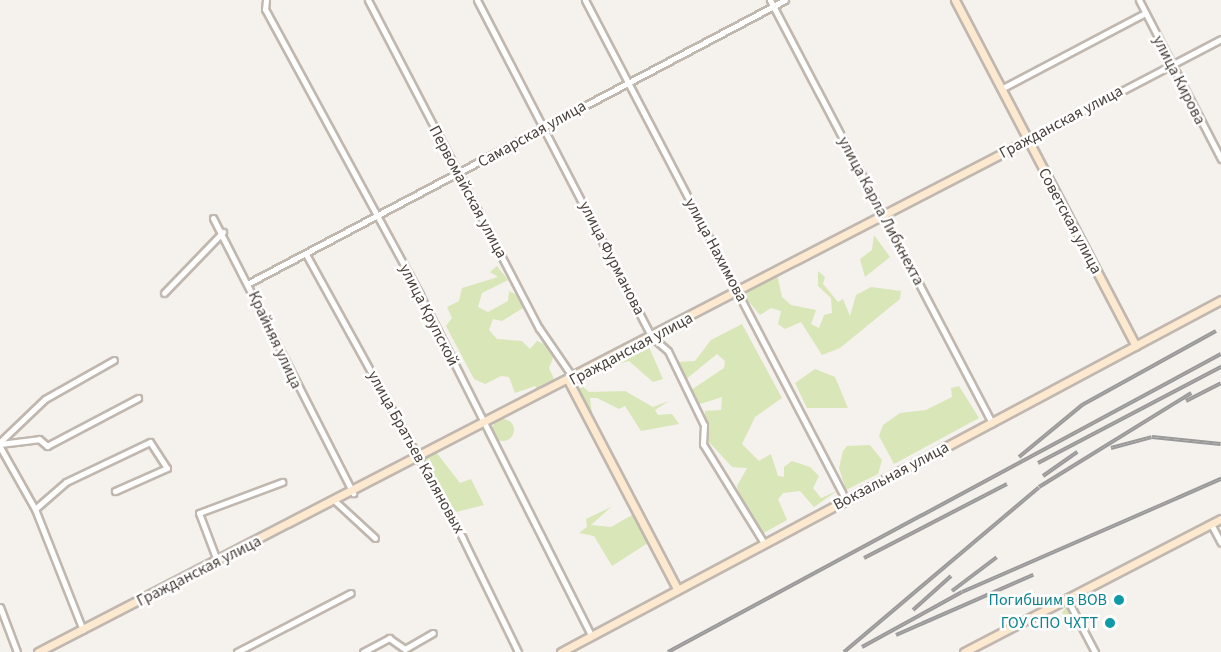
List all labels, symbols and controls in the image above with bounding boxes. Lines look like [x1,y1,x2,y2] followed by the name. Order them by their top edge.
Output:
[1148,32,1210,128] street label: улица Кирова
[996,81,1126,163] street label: Гражданская улица
[475,96,589,172] street label: Самарская улица
[425,122,511,262] street label: Первомайская улица
[834,133,928,289] street label: улица Карла Либкнехта
[1034,165,1106,277] street label: Советская улица
[681,195,751,305] street label: улица Нахимова
[575,198,649,318] street label: улица Фурманова
[395,261,463,369] street label: улица Крупской
[244,288,306,392] street label: Крайняя улица
[566,308,696,390] street label: Гражданская улица
[363,367,469,537] street label: улица Братьев Каляновых
[830,437,952,515] street label: Вокзальная улица
[134,531,264,611] street label: Гражданская улица
[989,590,1107,610] place label: Погибшим в ВОВ
[1112,593,1126,607] marker: Погибшим в ВОВ
[1001,613,1098,633] place label: ГОУ СПО ЧХТТ
[1103,616,1117,630] marker: ГОУ СПО ЧХТТ

